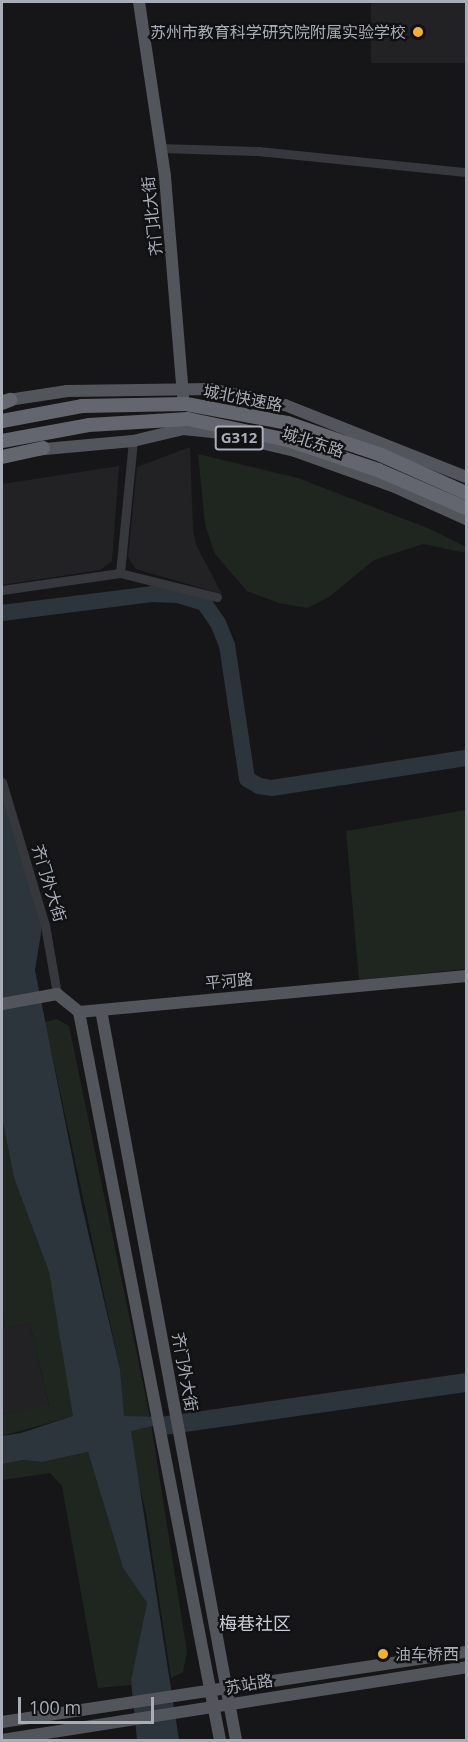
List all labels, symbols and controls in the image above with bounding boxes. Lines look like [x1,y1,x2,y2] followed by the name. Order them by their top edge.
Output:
[150,22,406,42] place label: 苏州市教育科学研究院附属实验学校
[411,25,425,39] marker: 苏州市教育科学研究院附属实验学校
[138,175,166,257] street label: 齐门北大街
[202,381,284,415] street label: 城北快速路
[280,423,346,461] street label: 城北东路
[214,426,264,450] road number: G312
[28,842,70,924] street label: 齐门外大街
[204,969,254,993] street label: 平河路
[169,1331,201,1413] street label: 齐门外大街
[219,1612,291,1634] district label: 梅巷社区
[395,1644,459,1664] place label: 油车桥西
[376,1647,390,1661] marker: 油车桥西
[224,1670,274,1698] street label: 苏站路
[21,1685,158,1723] scale bar
[29,1695,81,1719] text: 100 m

